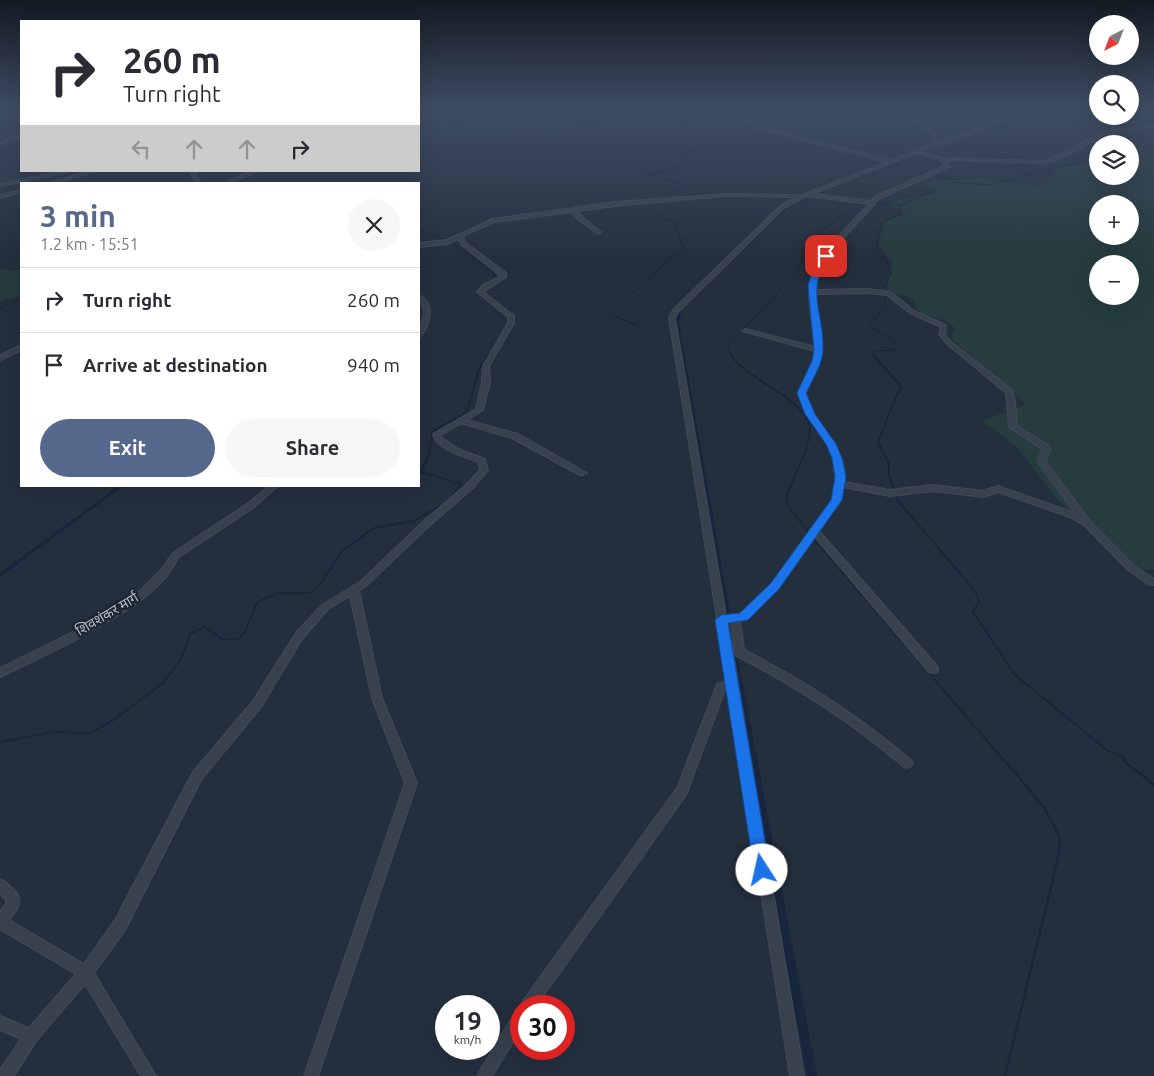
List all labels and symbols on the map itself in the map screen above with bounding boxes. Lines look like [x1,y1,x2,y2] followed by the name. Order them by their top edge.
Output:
[1089,15,1139,65] north arrow
[805,235,847,277] pin
[73,589,142,639] street label: शिवशंकर मार्ग
[735,843,787,895] position arrow
[510,995,575,1060] speed limit sign: 30

